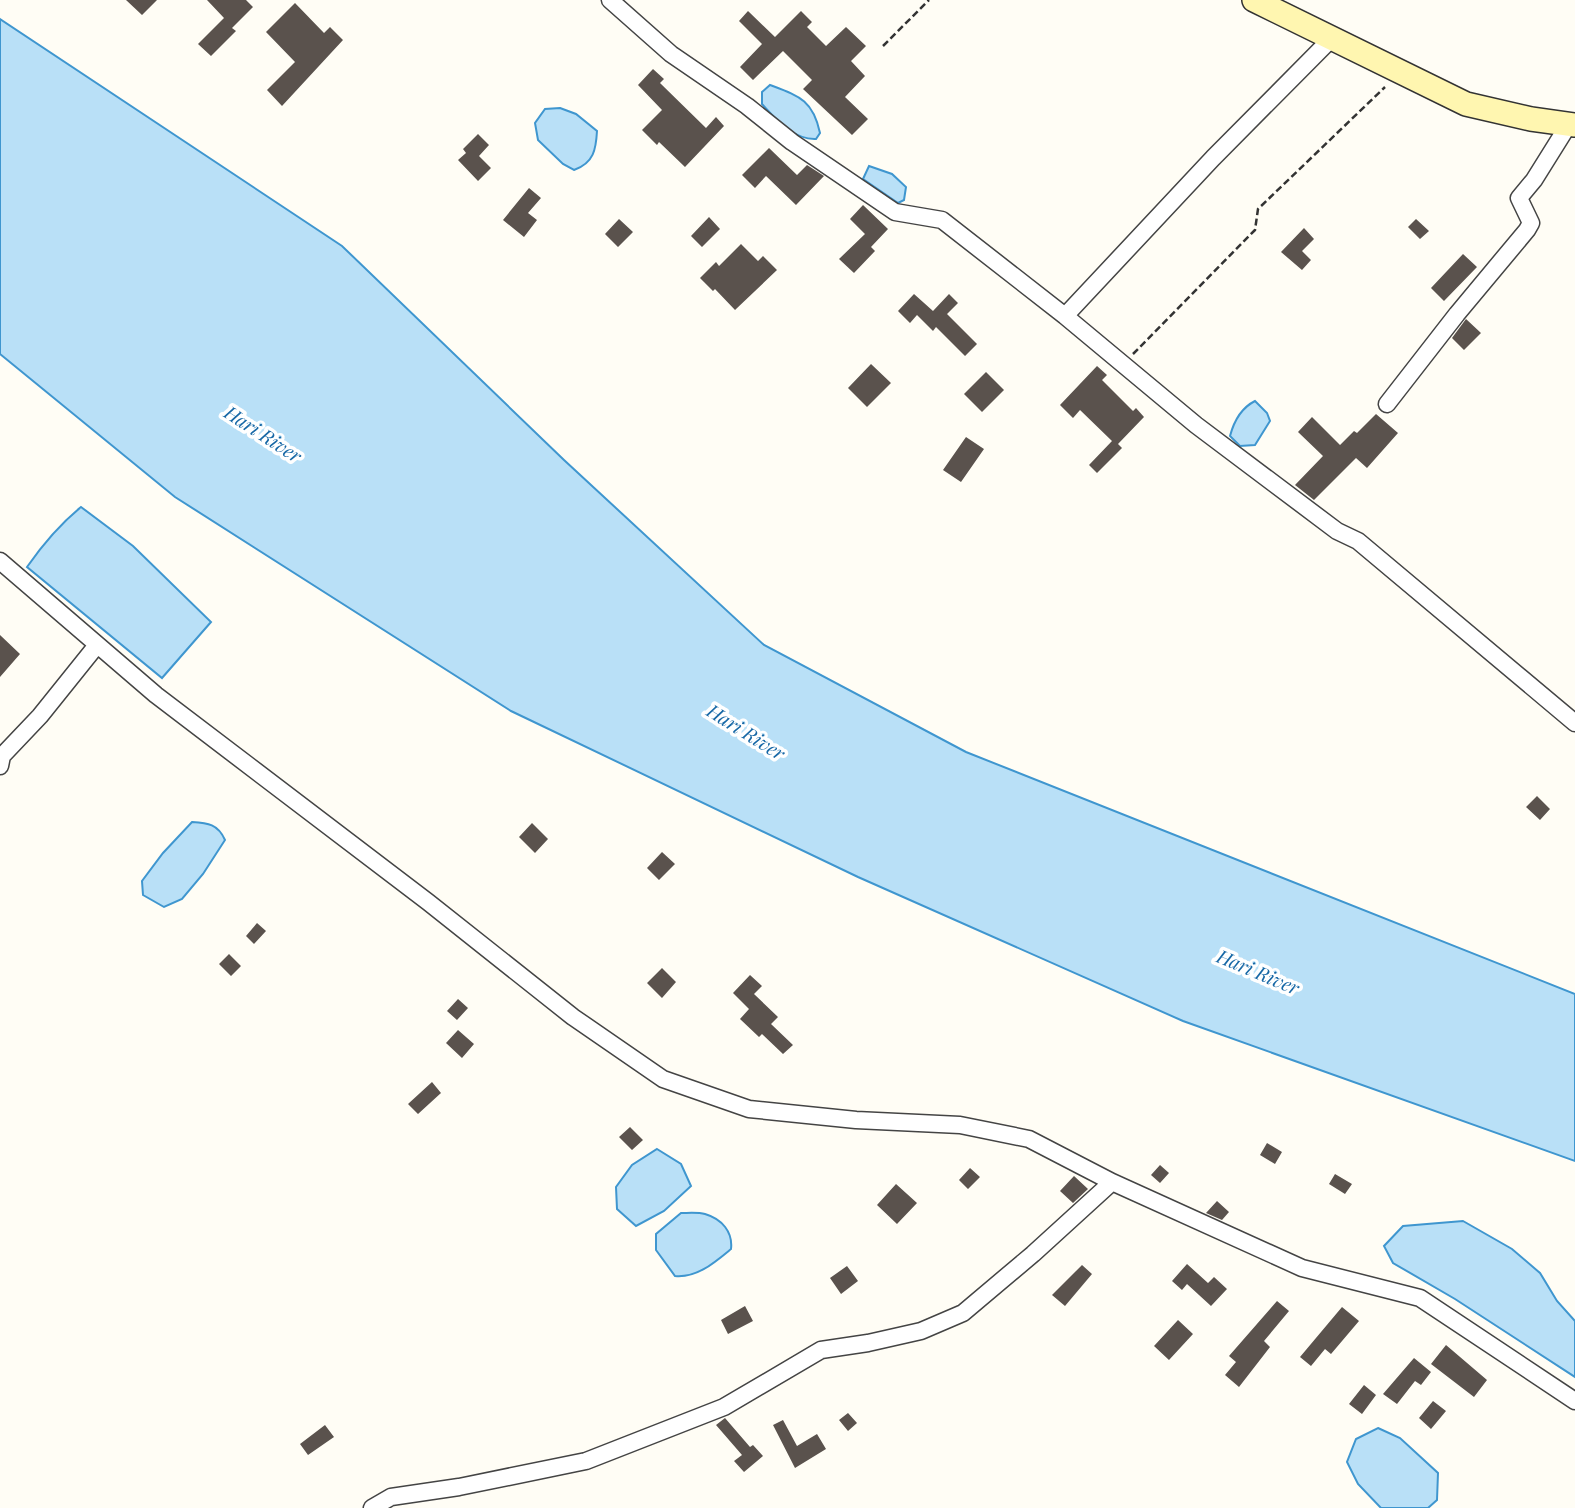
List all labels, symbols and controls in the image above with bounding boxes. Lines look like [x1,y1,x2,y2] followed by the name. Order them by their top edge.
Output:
[219,398,308,468] water label: Hari River
[702,697,791,766] water label: Hari River
[1212,942,1304,1000] water label: Hari River

